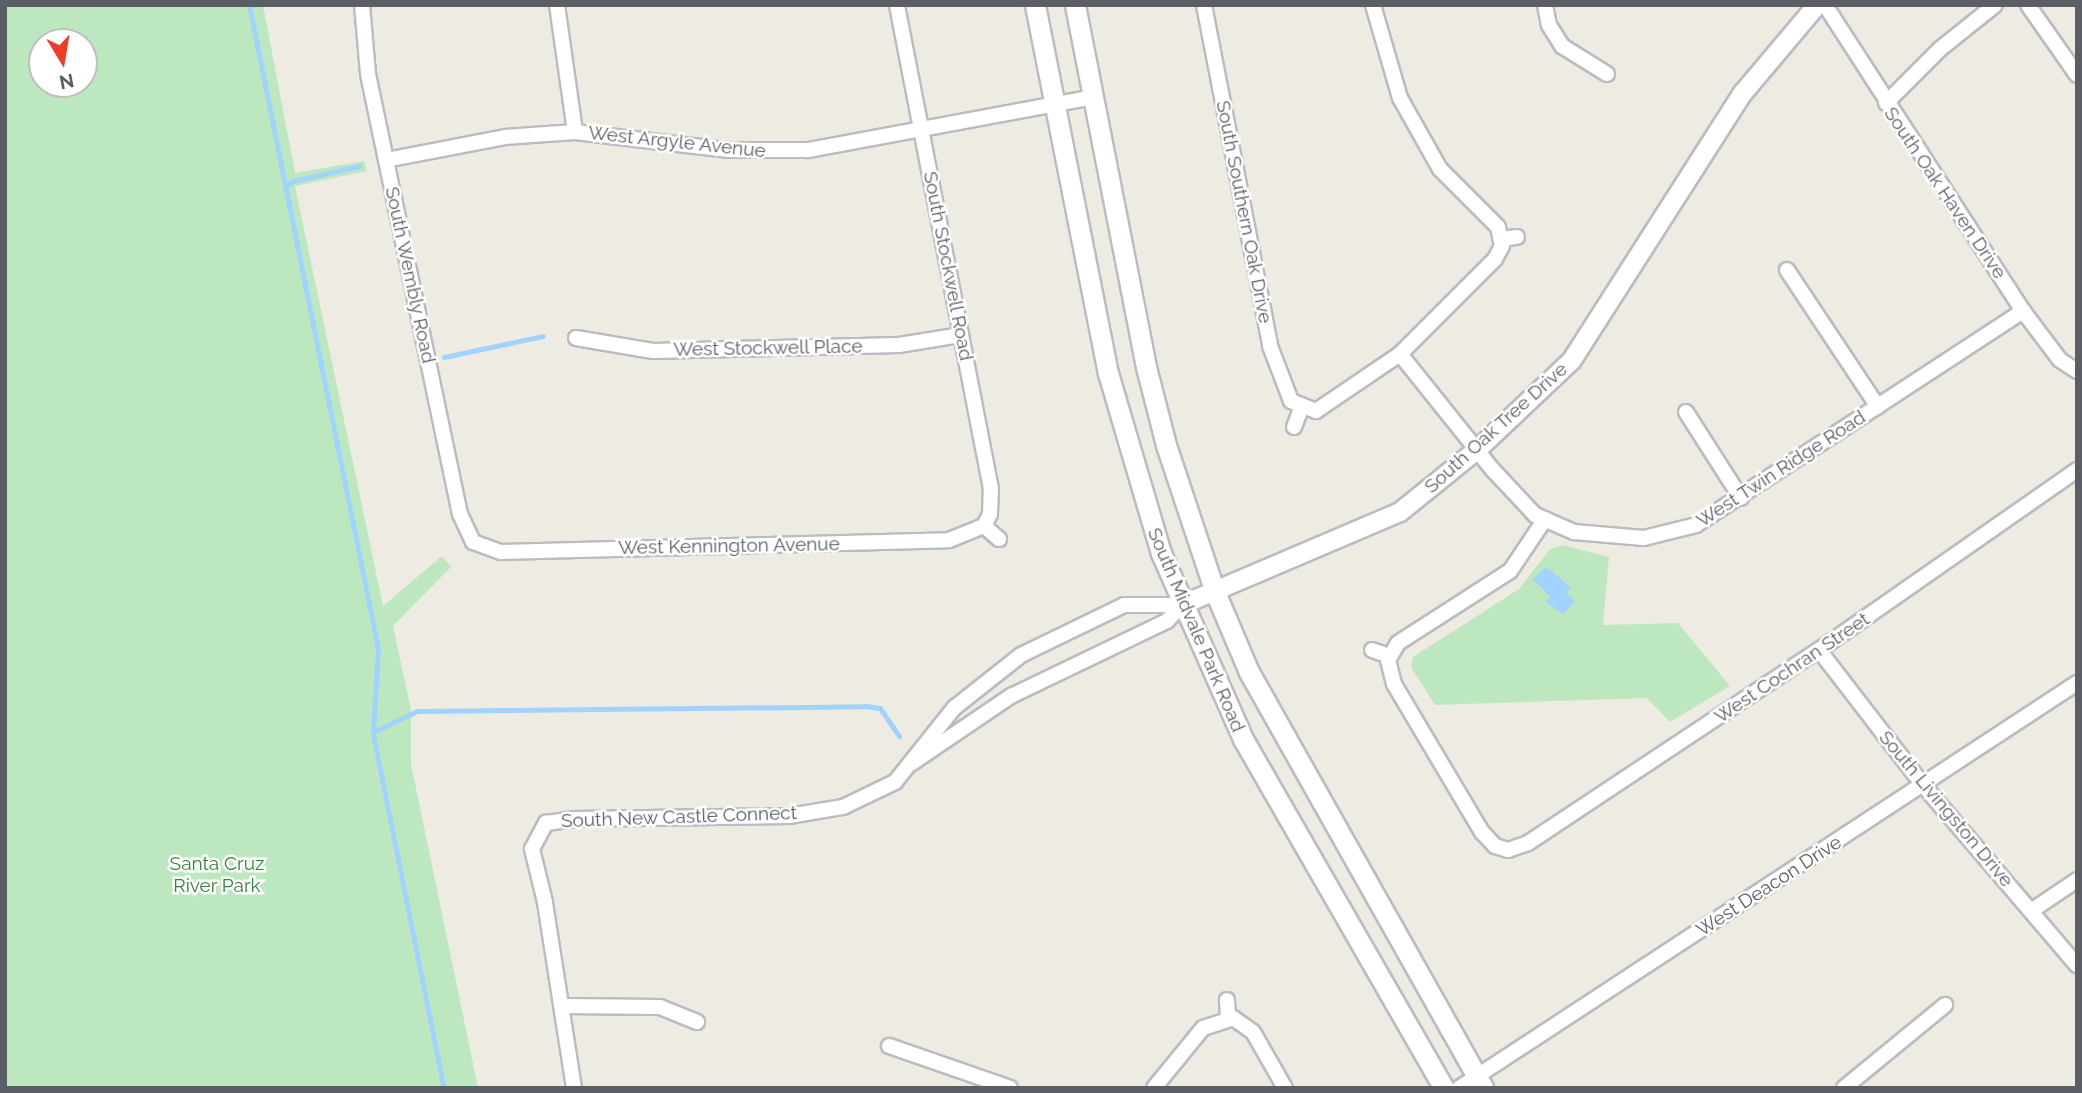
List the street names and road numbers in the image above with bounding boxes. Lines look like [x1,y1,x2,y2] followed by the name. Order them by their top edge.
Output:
[1211,99,1277,325] street label: South Southern Oak Drive
[1879,103,2011,283] street label: South Oak Haven Drive
[587,121,767,163] street label: West Argyle Avenue
[918,169,978,363] street label: South Stockwell Road
[380,184,440,366] street label: South Wembly Road
[673,335,863,361] street label: West Stockwell Place
[1420,358,1572,498] street label: South Oak Tree Drive
[1692,406,1870,532] street label: West Twin Ridge Road
[1143,524,1249,736] street label: South Midvale Park Road
[618,533,840,559] street label: West Kennington Avenue
[1710,608,1874,728] street label: West Cochran Street
[1874,726,2018,892] street label: South Livingston Drive
[560,801,798,833] street label: South New Castle Connect
[1692,831,1846,941] street label: West Deacon Drive

